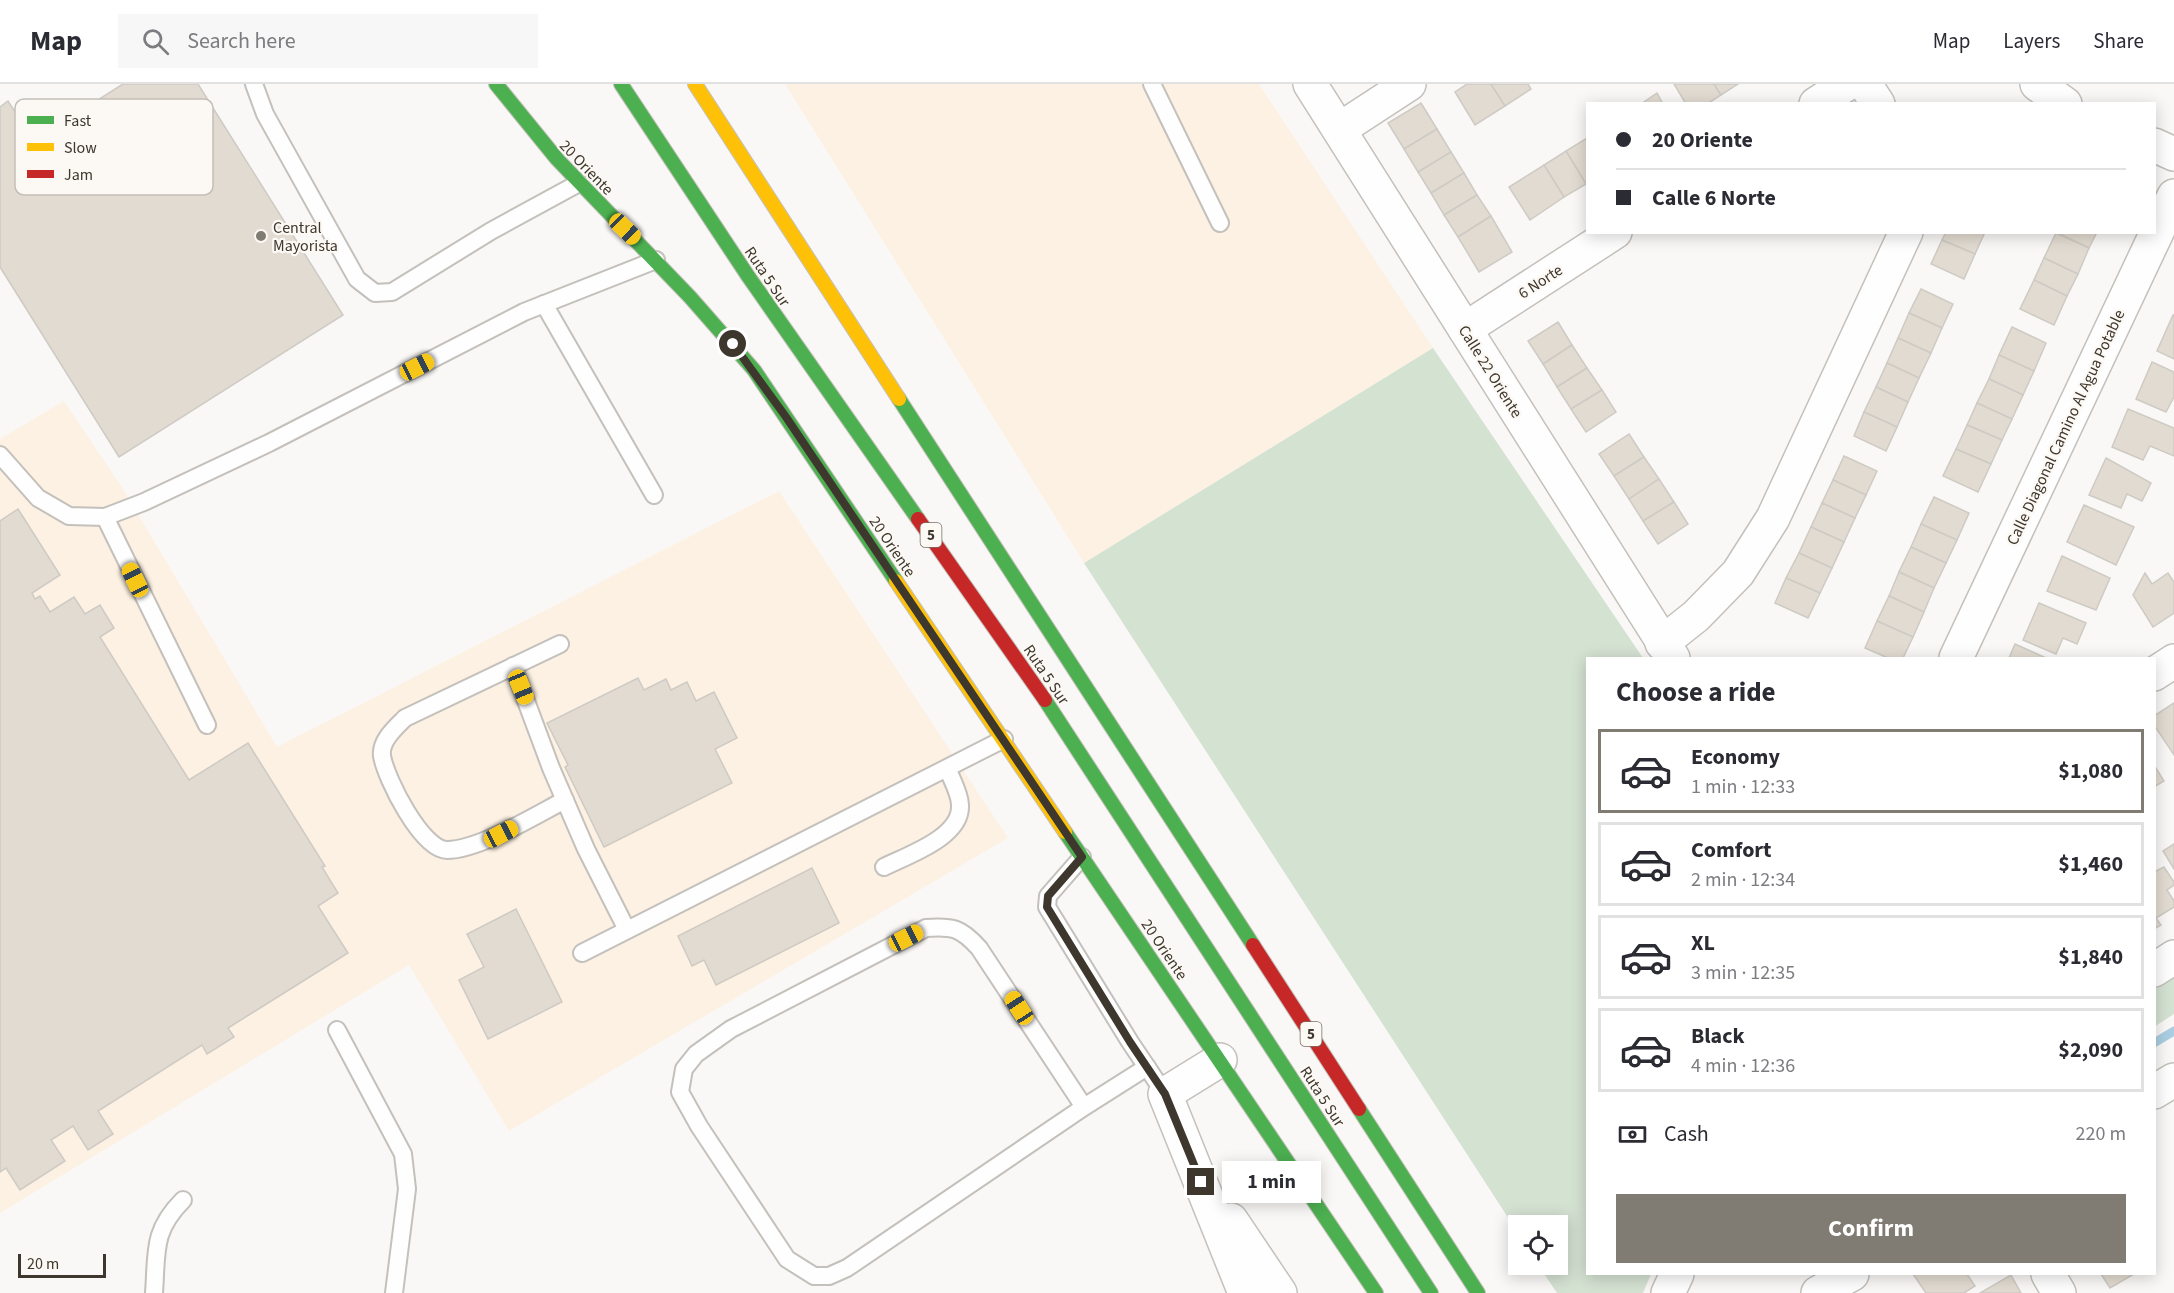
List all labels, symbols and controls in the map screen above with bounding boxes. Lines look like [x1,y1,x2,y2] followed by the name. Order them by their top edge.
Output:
[118,14,538,68] search box
[30,21,82,61] text: Map
[139,25,172,58] icon: search
[187,25,296,57] text: Search here
[1933,26,1970,56] text: Map
[2003,26,2060,56] text: Layers
[2093,26,2144,56] text: Share
[15,99,213,195] legend
[64,110,92,132] text: Fast
[1652,124,1753,156] text: 20 Oriente
[554,135,618,200] street label: 20 Oriente
[64,137,97,159] text: Slow
[64,164,93,186] text: Jam
[1652,182,1776,214] text: Calle 6 Norte
[606,210,644,248] car
[273,217,338,257] place label: Central Mayorista
[254,229,268,243] marker: Central Mayorista
[739,242,796,311] street label: Ruta 5 Sur
[1514,259,1567,304] street label: 6 Norte
[2001,306,2130,549] street label: Calle Diagonal Camino Al Agua Potable
[1453,321,1527,422] street label: Calle 22 Oriente
[719,330,746,357] route start
[397,351,437,383] car
[864,512,921,581] street label: 20 Oriente
[920,523,942,547] road number: 5
[119,560,151,600] car
[1018,640,1075,709] street label: Ruta 5 Sur
[506,667,536,707] car
[1616,673,1776,712] text: Choose a ride
[1691,741,1780,773] text: Economy
[1619,744,1673,798] icon: car
[2058,755,2123,787] text: $1,080
[1691,773,1795,801] text: 1 min · 12:33
[481,818,521,850] car
[1691,834,1772,866] text: Comfort
[1619,837,1673,891] icon: car
[2058,848,2123,880] text: $1,460
[1691,866,1795,894] text: 2 min · 12:34
[1136,915,1193,984] street label: 20 Oriente
[886,922,926,954] car
[1691,927,1715,959] text: XL
[1619,930,1673,984] icon: car
[2058,941,2123,973] text: $1,840
[1691,959,1795,987] text: 3 min · 12:35
[1002,988,1036,1028] car
[1691,1020,1745,1052] text: Black
[1300,1022,1322,1046] road number: 5
[1619,1023,1673,1077] icon: car
[2058,1034,2123,1066] text: $2,090
[1691,1052,1795,1080] text: 4 min · 12:36
[1294,1062,1350,1131] street label: Ruta 5 Sur
[1616,1118,1649,1151] icon: cash
[1664,1118,1709,1150] text: Cash
[2076,1120,2126,1148] text: 220 m
[1222,1161,1321,1203] callout: 1 min
[1187,1168,1214,1195] route end
[1247,1168,1296,1196] text: 1 min
[1616,1194,2126,1263] button: Confirm
[1508,1215,1568,1275] map controls
[1508,1215,1568,1275] button: locate
[18,1251,106,1278] scale bar
[27,1253,59,1275] text: 20 m

